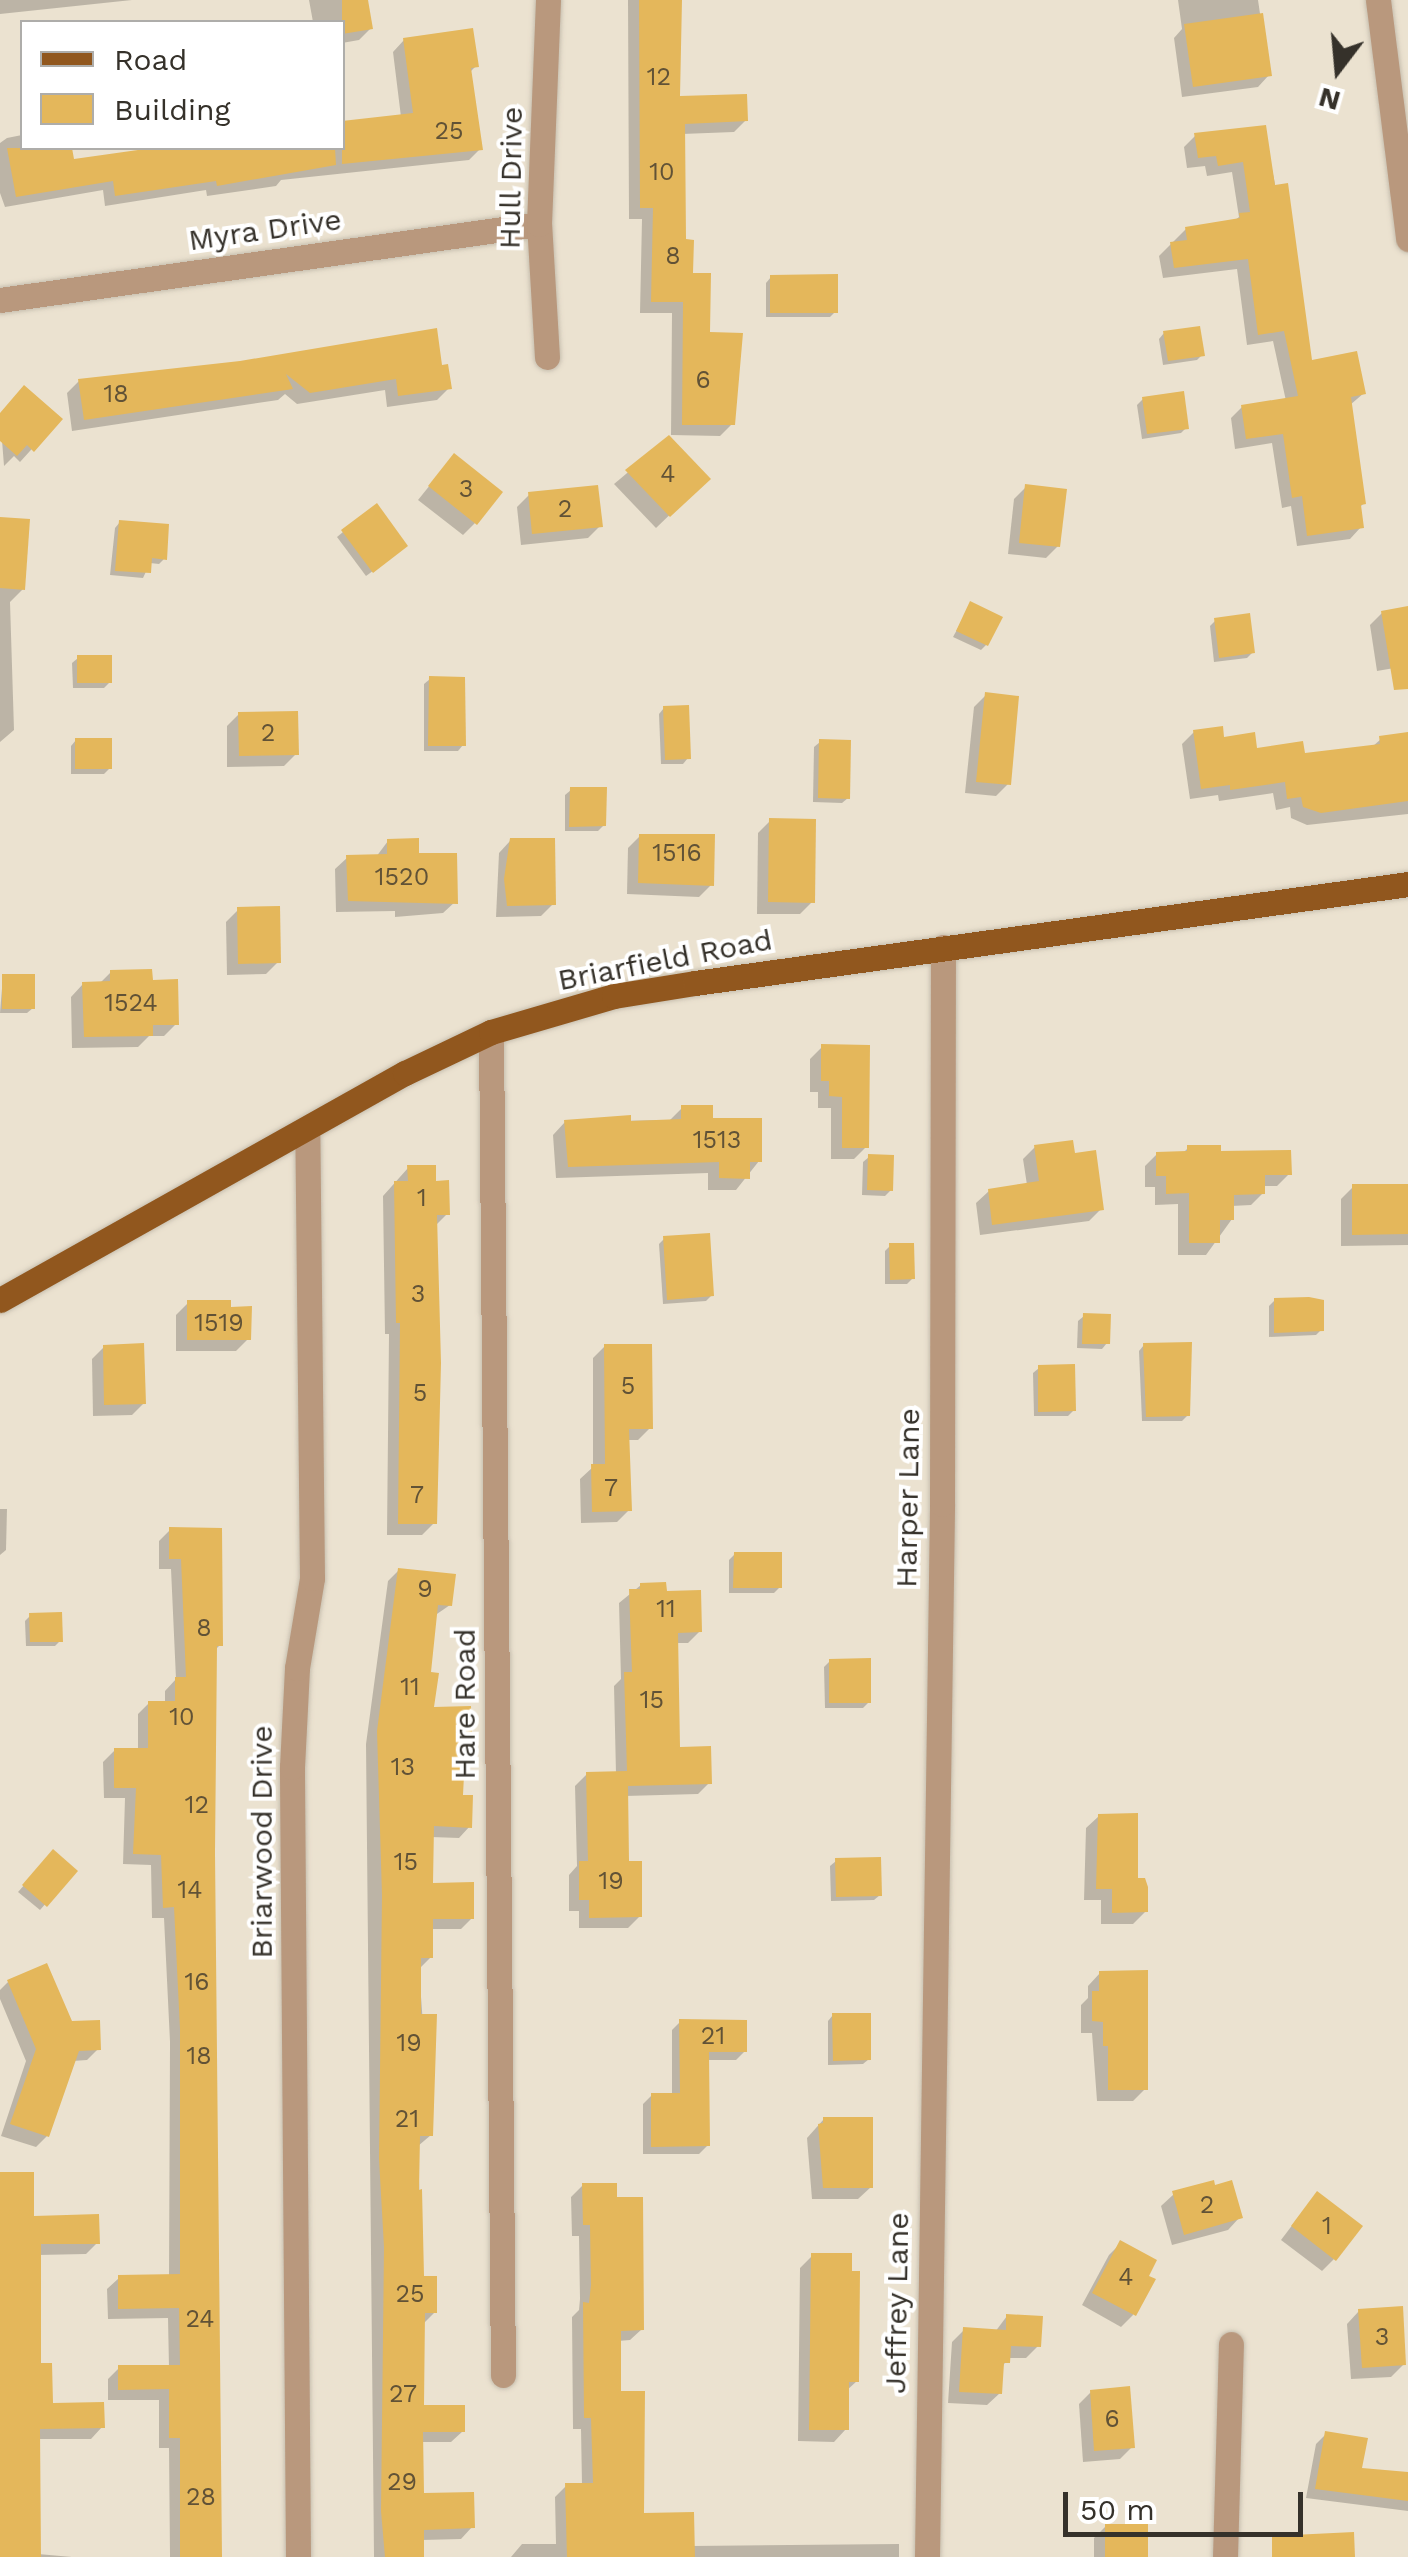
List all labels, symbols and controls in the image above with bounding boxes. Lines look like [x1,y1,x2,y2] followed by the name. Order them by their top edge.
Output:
[20,20,345,150] legend
[1288,20,1388,120] north arrow
[114,42,187,77] text: Road
[647,62,671,92] house number: 12
[1315,81,1344,118] text: N
[114,92,231,127] text: Building
[492,106,530,250] street label: Hull Drive
[434,116,464,146] house number: 25
[649,157,675,187] house number: 10
[186,201,344,259] street label: Myra Drive
[665,241,681,271] house number: 8
[695,365,711,395] house number: 6
[103,379,129,409] house number: 18
[660,459,676,489] house number: 4
[459,474,473,504] house number: 3
[558,494,572,524] house number: 2
[261,718,275,748] house number: 2
[652,838,702,868] house number: 1516
[375,862,429,892] house number: 1520
[555,922,775,998] street label: Briarfield Road
[104,988,158,1018] house number: 1524
[693,1125,741,1155] house number: 1513
[417,1183,427,1213] house number: 1
[411,1279,425,1309] house number: 3
[194,1308,244,1338] house number: 1519
[621,1371,635,1401] house number: 5
[413,1378,427,1408] house number: 5
[888,1407,928,1589] street label: Harper Lane
[604,1473,618,1503] house number: 7
[410,1480,424,1510] house number: 7
[417,1574,433,1604] house number: 9
[656,1594,676,1624] house number: 11
[196,1613,212,1643] house number: 8
[447,1628,483,1780] street label: Hare Road
[400,1672,420,1702] house number: 11
[640,1685,664,1715] house number: 15
[169,1702,195,1732] house number: 10
[244,1725,280,1959] street label: Briarwood Drive
[391,1752,415,1782] house number: 13
[185,1790,209,1820] house number: 12
[394,1847,418,1877] house number: 15
[598,1866,624,1896] house number: 19
[177,1875,203,1905] house number: 14
[185,1967,209,1997] house number: 16
[701,2021,725,2051] house number: 21
[396,2028,422,2058] house number: 19
[186,2041,212,2071] house number: 18
[395,2104,419,2134] house number: 21
[1200,2190,1214,2220] house number: 2
[1322,2211,1332,2241] house number: 1
[877,2212,917,2394] street label: Jeffrey Lane
[1118,2262,1134,2292] house number: 4
[395,2279,425,2309] house number: 25
[185,2304,215,2334] house number: 24
[1375,2322,1389,2352] house number: 3
[389,2379,417,2409] house number: 27
[1104,2404,1120,2434] house number: 6
[387,2467,417,2497] house number: 29
[1068,2472,1308,2534] scale bar
[186,2482,216,2512] house number: 28
[1080,2492,1155,2527] text: 50 m

